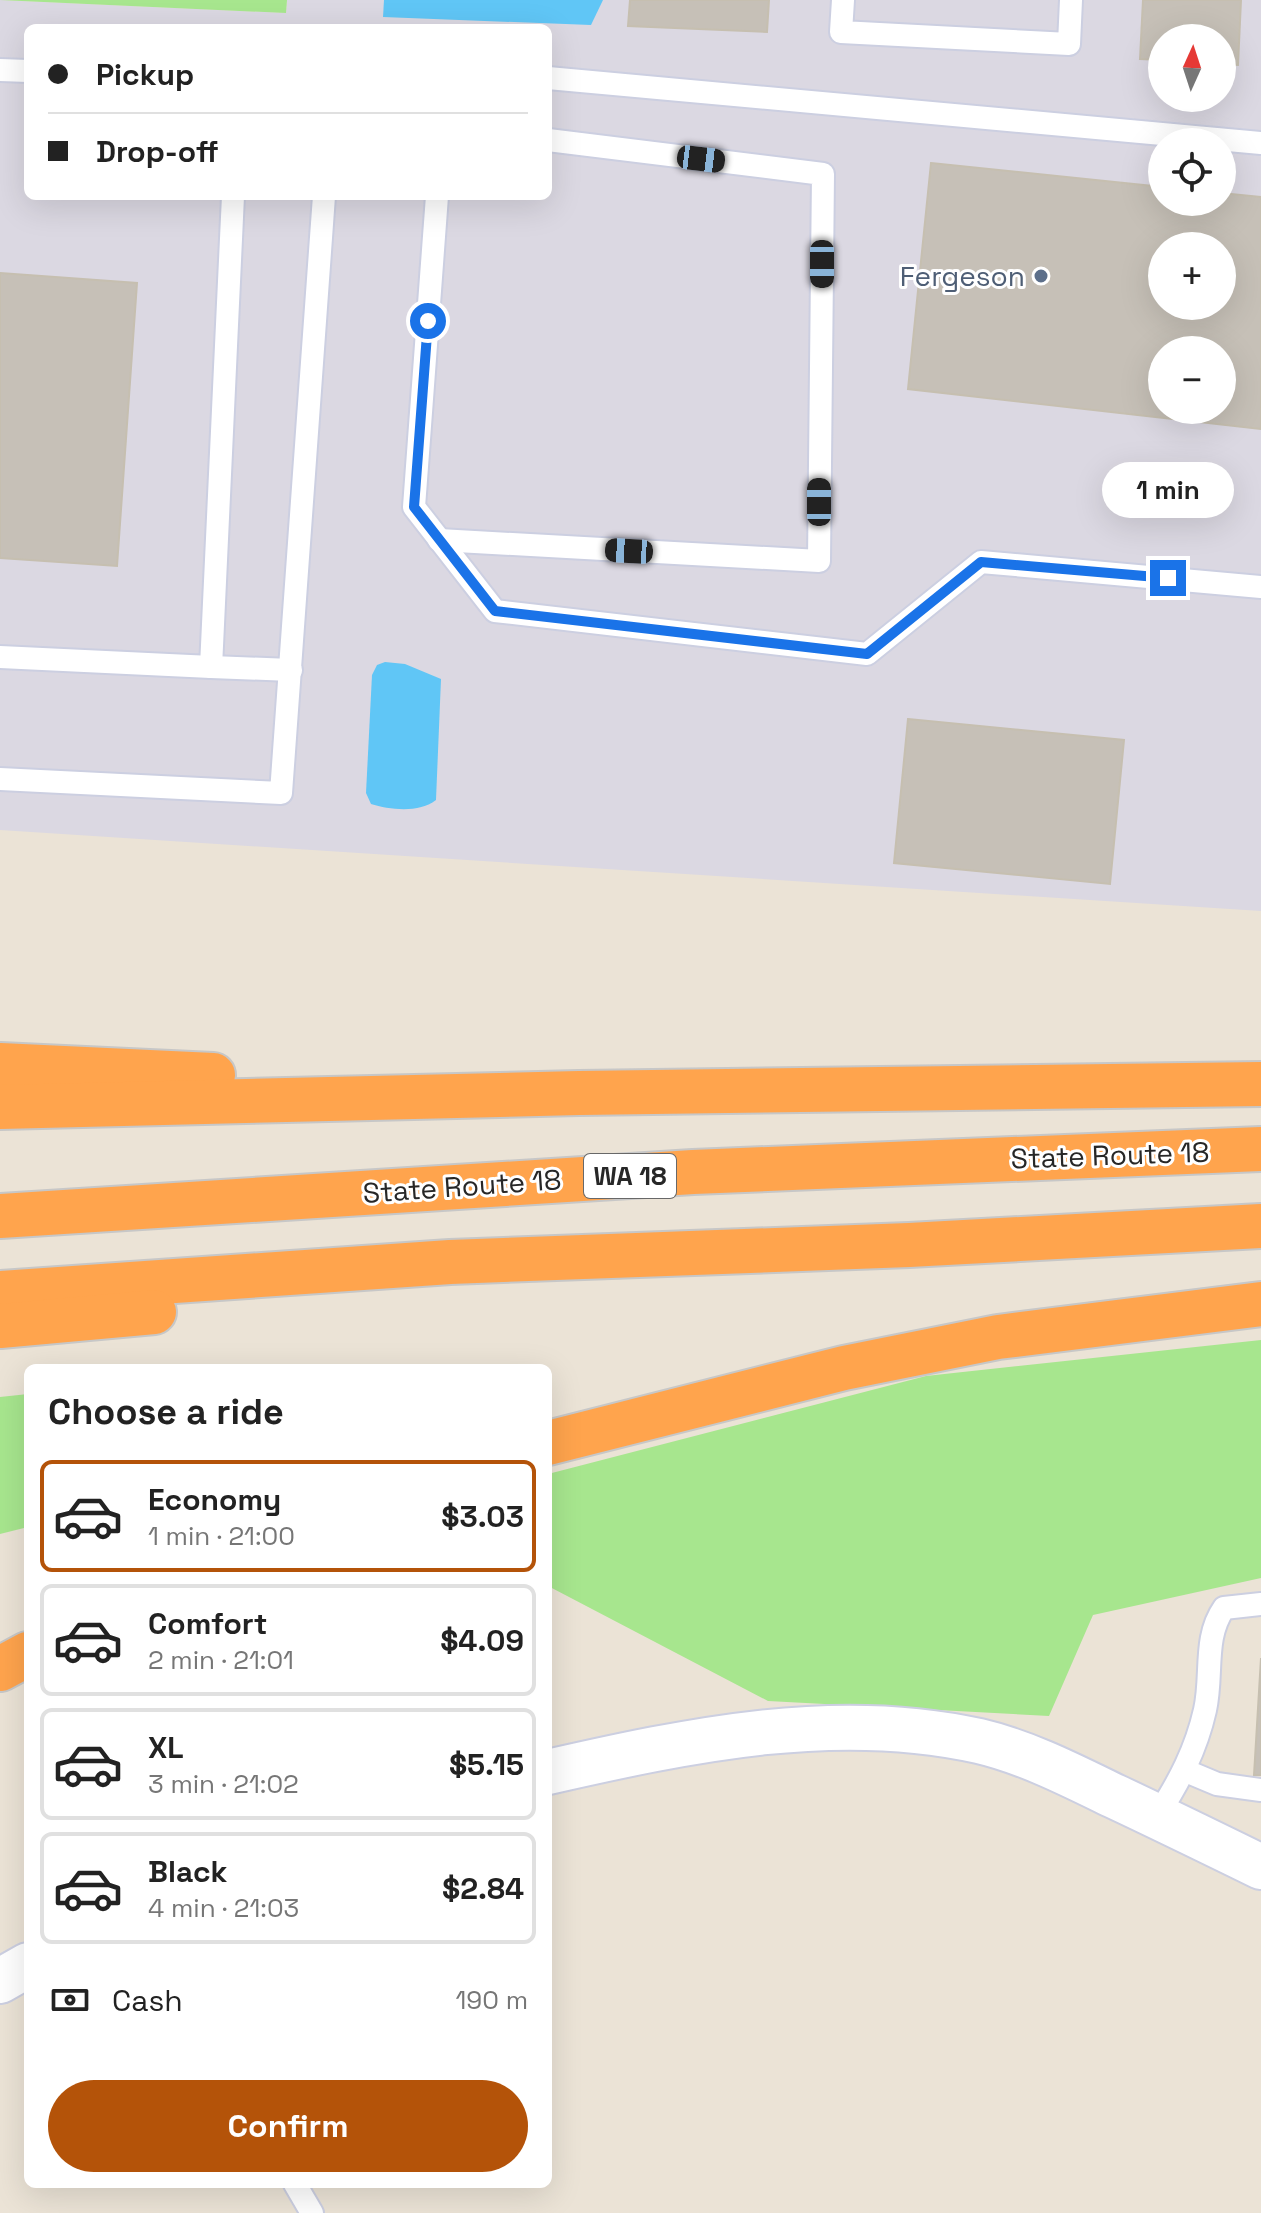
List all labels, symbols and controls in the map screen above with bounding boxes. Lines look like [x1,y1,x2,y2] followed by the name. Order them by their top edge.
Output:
[1148,24,1236,112] north arrow
[1148,24,1236,424] map controls
[96,55,194,94] text: Pickup
[1148,128,1236,216] button: locate
[96,132,219,171] text: Drop-off
[676,144,726,174] car
[1148,232,1236,320] button: +
[810,240,834,288] car
[900,258,1025,294] place label: Fergeson
[1032,267,1050,285] marker: Fergeson
[410,303,446,339] route start
[1148,336,1236,424] button: −
[1102,462,1234,518] callout: 1 min
[1136,473,1200,507] text: 1 min
[807,478,831,526] car
[604,538,654,564] car
[1150,560,1186,596] route end
[1010,1134,1210,1176] street label: State Route 18
[584,1154,676,1198] road number: WA 18
[362,1161,562,1211] street label: State Route 18
[48,1389,284,1435] text: Choose a ride
[52,1480,124,1552] icon: car
[148,1480,281,1519] text: Economy
[441,1497,524,1536] text: $3.03
[148,1519,295,1553] text: 1 min · 21:00
[52,1604,124,1676] icon: car
[148,1604,267,1643] text: Comfort
[440,1621,524,1660] text: $4.09
[148,1643,294,1677] text: 2 min · 21:01
[52,1728,124,1800] icon: car
[148,1728,184,1767] text: XL
[449,1745,524,1784] text: $5.15
[148,1767,299,1801] text: 3 min · 21:02
[52,1852,124,1924] icon: car
[148,1852,227,1891] text: Black
[442,1869,524,1908] text: $2.84
[148,1891,299,1925] text: 4 min · 21:03
[48,1978,92,2022] icon: cash
[112,1981,183,2020] text: Cash
[456,1983,528,2017] text: 190 m
[48,2080,528,2172] button: Confirm

